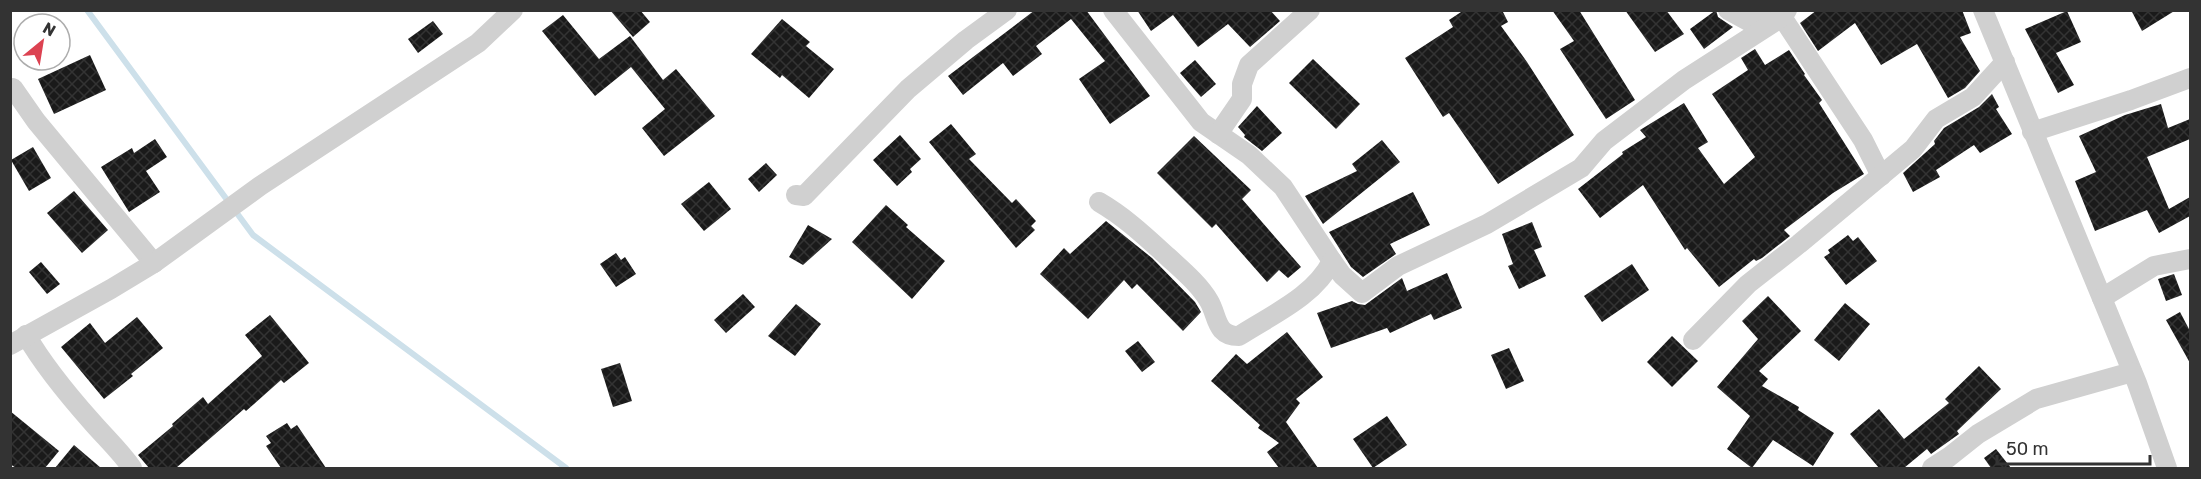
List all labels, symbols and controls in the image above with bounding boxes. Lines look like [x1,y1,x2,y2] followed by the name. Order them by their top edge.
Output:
[12,12,72,72] north arrow
[40,18,59,41] text: N
[1997,428,2150,466] scale bar
[2006,438,2049,460] text: 50 m

